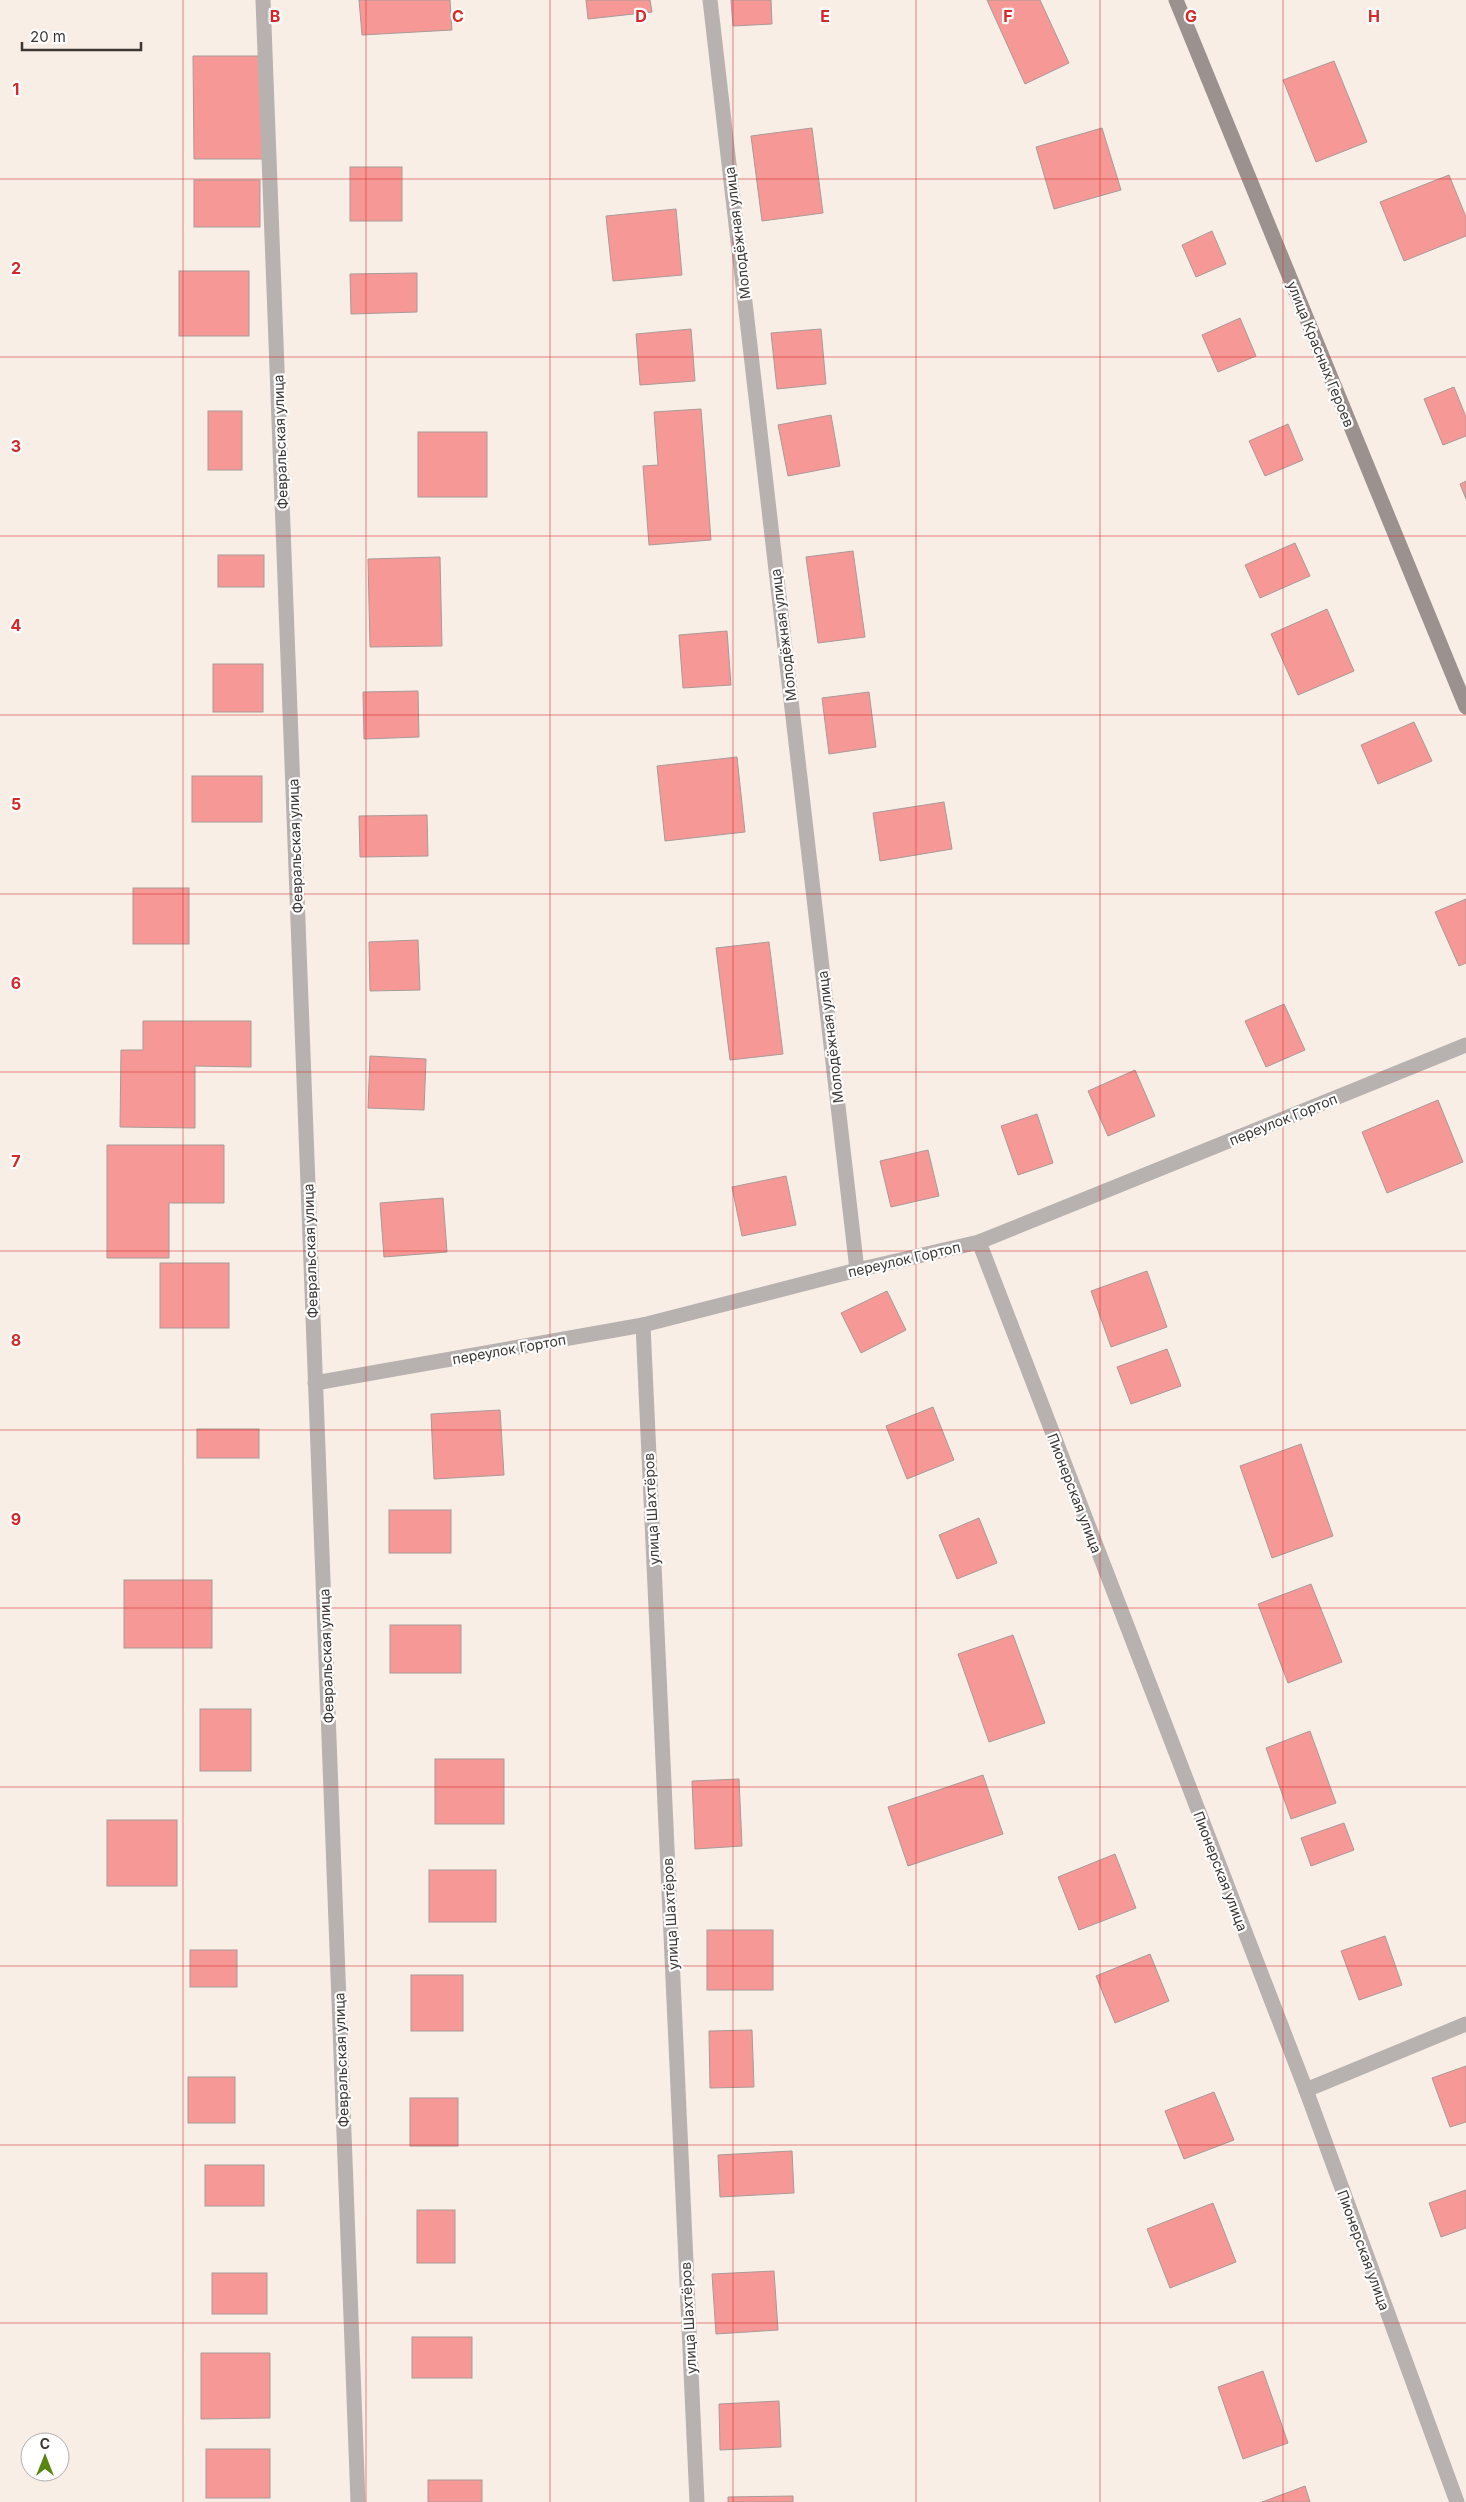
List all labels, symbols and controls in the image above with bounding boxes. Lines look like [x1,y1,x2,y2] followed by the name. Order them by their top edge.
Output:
[270,6,280,26] text: B
[452,6,464,26] text: C
[635,6,647,26] text: D
[820,6,830,26] text: E
[1003,6,1013,26] text: F
[1185,6,1197,26] text: G
[1368,6,1380,26] text: H
[22,20,141,52] scale bar
[30,27,66,46] text: 20 m
[13,79,19,99] text: 1
[720,166,754,300] street label: Молодёжная улица
[11,258,21,278] text: 2
[1284,278,1358,430] street label: улица Красных Героев
[269,374,291,510] street label: Февральская улица
[11,436,21,456] text: 3
[766,568,800,702] street label: Молодёжная улица
[11,615,22,635] text: 4
[284,778,306,914] street label: Февральская улица
[11,794,21,814] text: 5
[813,970,847,1104] street label: Молодёжная улица
[11,973,21,993] text: 6
[1227,1090,1339,1148] street label: переулок Гортоп
[11,1151,21,1171] text: 7
[299,1183,321,1319] street label: Февральская улица
[846,1238,962,1280] street label: переулок Гортоп
[11,1330,21,1350] text: 8
[451,1331,567,1367] street label: переулок Гортоп
[1044,1431,1106,1555] street label: Пионерская улица
[640,1452,662,1565] street label: улица Шахтёров
[11,1509,21,1529] text: 9
[315,1588,337,1724] street label: Февральская улица
[1190,1809,1252,1933] street label: Пионерская улица
[659,1857,681,1970] street label: улица Шахтёров
[330,1992,352,2128] street label: Февральская улица
[1334,2187,1394,2313] street label: Пионерская улица
[677,2261,699,2374] street label: улица Шахтёров
[20,2432,70,2482] north arrow
[40,2435,50,2452] text: С

